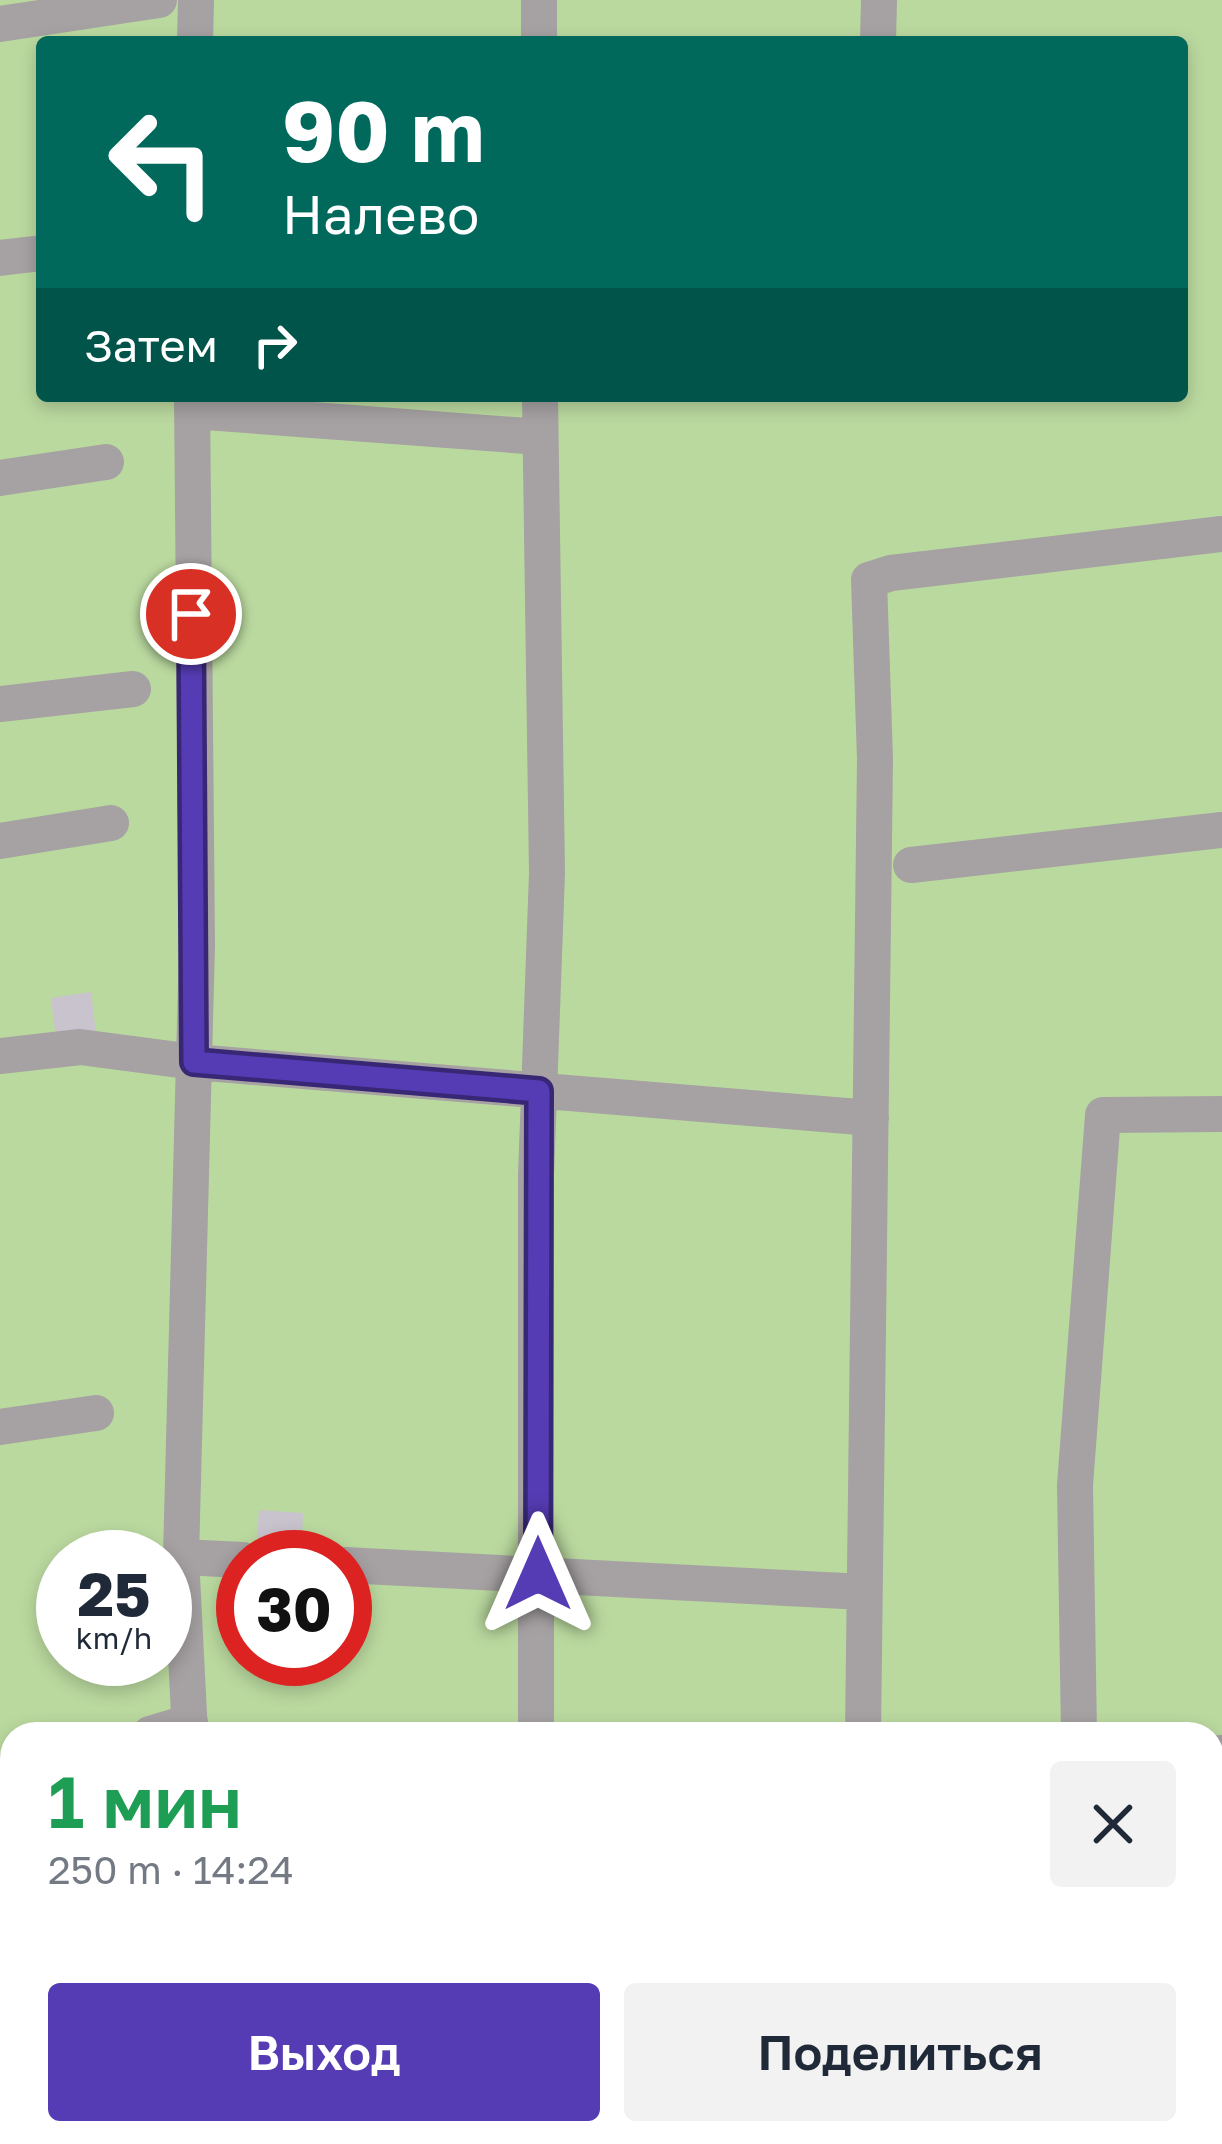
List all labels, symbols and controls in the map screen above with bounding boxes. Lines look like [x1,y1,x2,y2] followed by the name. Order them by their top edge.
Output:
[282,80,484,180] text: 90 m
[84,84,240,240] icon: left
[282,181,479,246] text: Налево
[242,312,308,378] icon: right
[84,318,218,372] text: Затем
[140,563,242,665] pin
[158,581,224,647] icon: arrive
[475,1511,601,1637] position arrow
[216,1530,372,1686] speed limit sign: 30
[77,1557,151,1629] text: 25
[76,1620,152,1656] text: km/h
[48,1757,242,1844] text: 1 мин
[1050,1761,1176,1887] button: close
[48,1846,294,1893] text: 250 m · 14:24
[48,1983,600,2121] button: Выход
[624,1983,1176,2121] button: Поделиться

